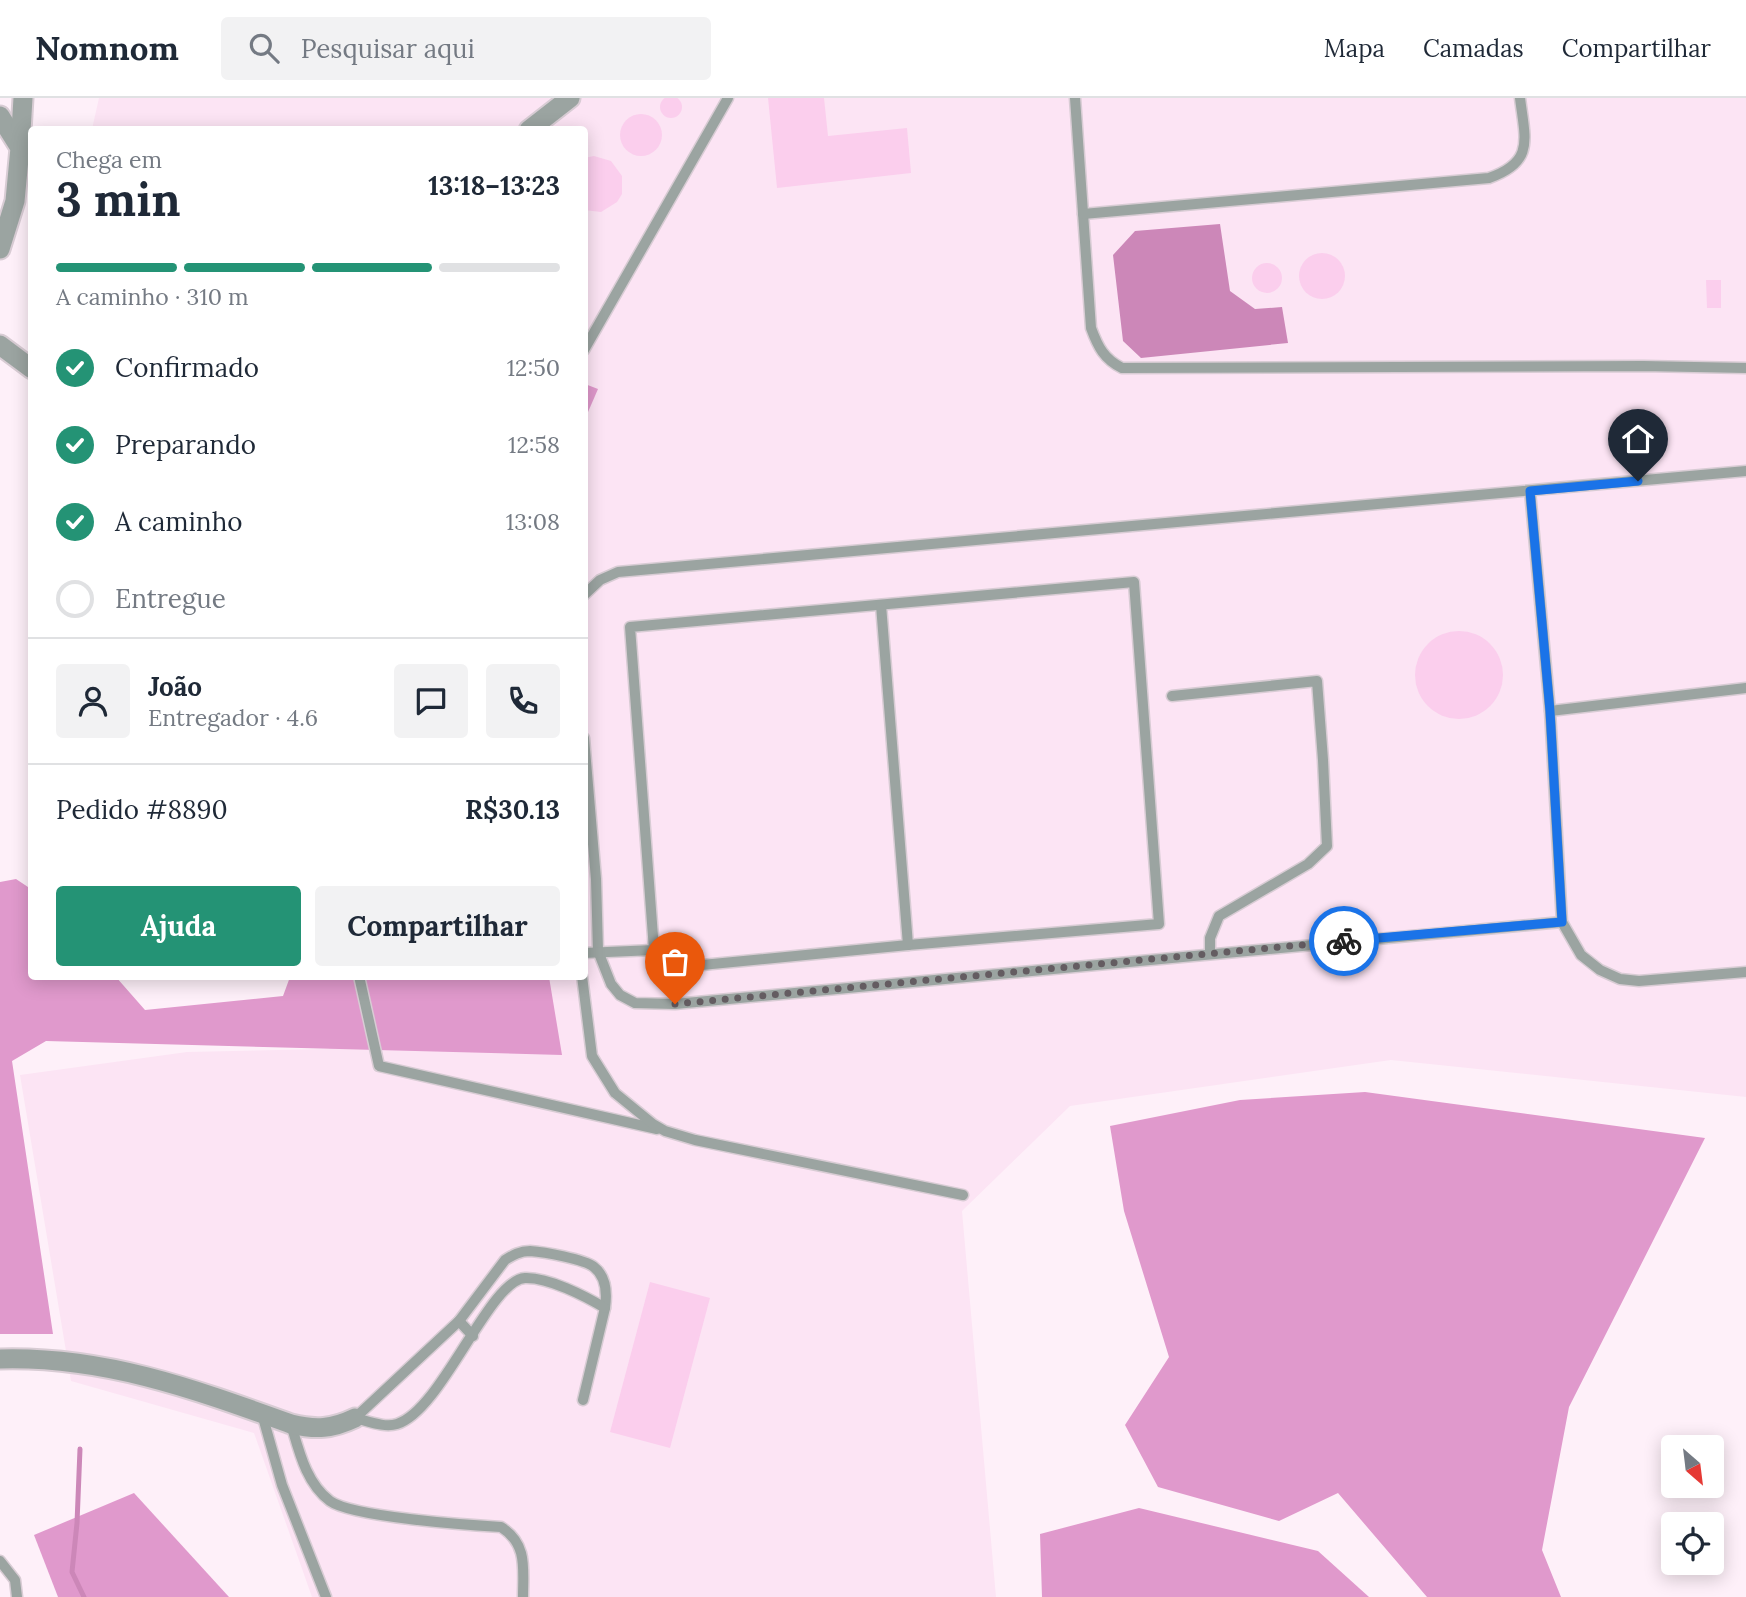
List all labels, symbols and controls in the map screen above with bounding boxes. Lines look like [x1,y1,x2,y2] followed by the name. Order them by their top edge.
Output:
[221,17,711,80] search box
[35,27,179,69] text: Nomnom
[245,29,283,67] icon: search
[301,32,475,65] text: Pesquisar aqui
[1324,33,1385,64] text: Mapa
[1423,33,1524,64] text: Camadas
[1562,33,1711,64] text: Compartilhar
[56,145,162,174] text: Chega em
[428,169,560,202] text: 13:18–13:23
[56,170,181,229] text: 3 min
[56,282,249,311] text: A caminho · 310 m
[56,349,94,387] icon: check
[115,351,259,384] text: Confirmado
[507,353,560,382] text: 12:50
[1608,409,1668,481] pin
[1619,420,1657,458] icon: home
[56,426,94,464] icon: check
[115,428,256,461] text: Preparando
[508,430,560,459] text: 12:58
[56,503,94,541] icon: check
[115,505,242,538] text: A caminho
[506,507,560,536] text: 13:08
[115,582,226,615] text: Entregue
[56,664,130,738] button: person
[394,664,468,738] button: chat
[486,664,560,738] button: phone
[148,670,202,703] text: João
[148,703,318,732] text: Entregador · 4.6
[56,793,228,826] text: Pedido #8890
[465,793,560,826] text: R$30.13
[56,886,301,966] button: Ajuda
[315,886,560,966] button: Compartilhar
[1309,906,1379,976] courier
[1325,922,1363,960] icon: bike
[645,932,705,1004] pin
[656,943,694,981] icon: bag
[1661,1435,1724,1498] north arrow
[1661,1435,1724,1575] map controls
[1661,1512,1724,1575] button: locate

